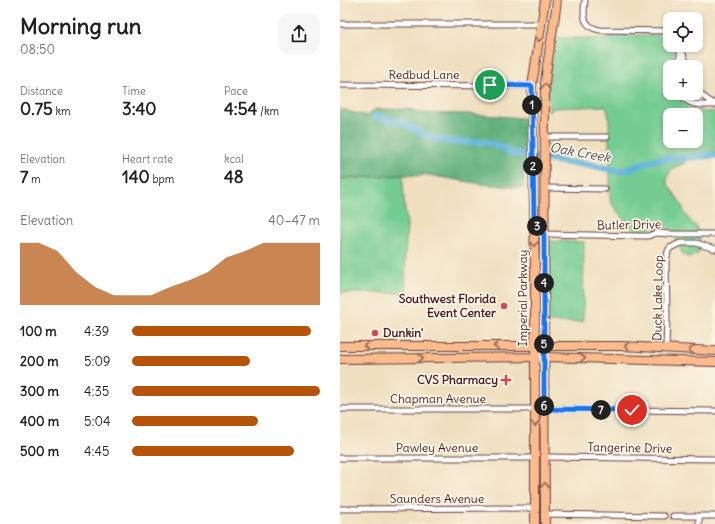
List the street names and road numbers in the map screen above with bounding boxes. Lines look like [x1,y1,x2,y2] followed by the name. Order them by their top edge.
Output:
[388,67,460,82] street label: Redbud Lane
[597,216,661,233] street label: Butler Drive
[515,250,530,346] street label: Imperial Parkway
[649,255,666,341] street label: Duck Lake Loop
[390,391,486,406] street label: Chapman Avenue
[588,439,672,456] street label: Tangerine Drive
[396,440,478,455] street label: Pawley Avenue
[390,491,484,506] street label: Saunders Avenue

